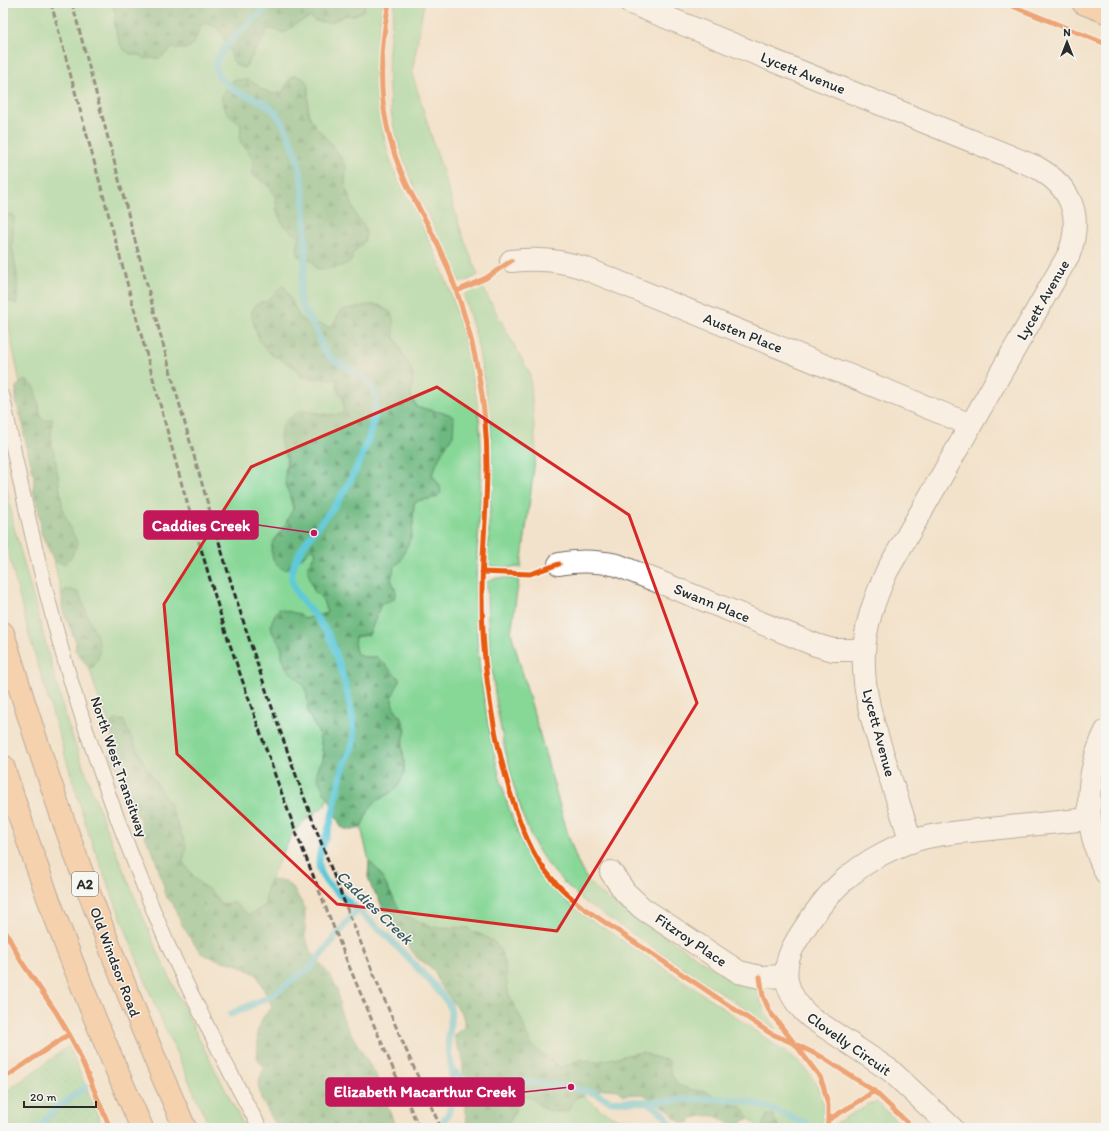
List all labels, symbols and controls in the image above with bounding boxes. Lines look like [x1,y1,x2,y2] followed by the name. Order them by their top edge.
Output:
[1047,22,1087,62] north arrow
[1063,26,1071,39] text: N
[758,48,848,98] street label: Lycett Avenue
[1013,257,1073,343] street label: Lycett Avenue
[701,309,785,357] street label: Austen Place
[144,511,258,539] callout: Caddies Creek
[152,516,251,535] text: Caddies Creek
[671,580,753,626] street label: Swann Place
[859,687,899,779] street label: Lycett Avenue
[86,694,152,840] street label: North West Transitway
[333,866,417,949] water label: Caddies Creek
[72,872,98,896] road number: A2
[86,904,145,1020] street label: Old Windsor Road
[652,909,730,971] street label: Fitzroy Place
[803,1008,895,1080] street label: Clovelly Circuit
[326,1078,524,1106] callout: Elizabeth Macarthur Creek
[334,1082,517,1101] text: Elizabeth Macarthur Creek
[24,1083,96,1109] scale bar
[30,1090,57,1104] text: 20 m

